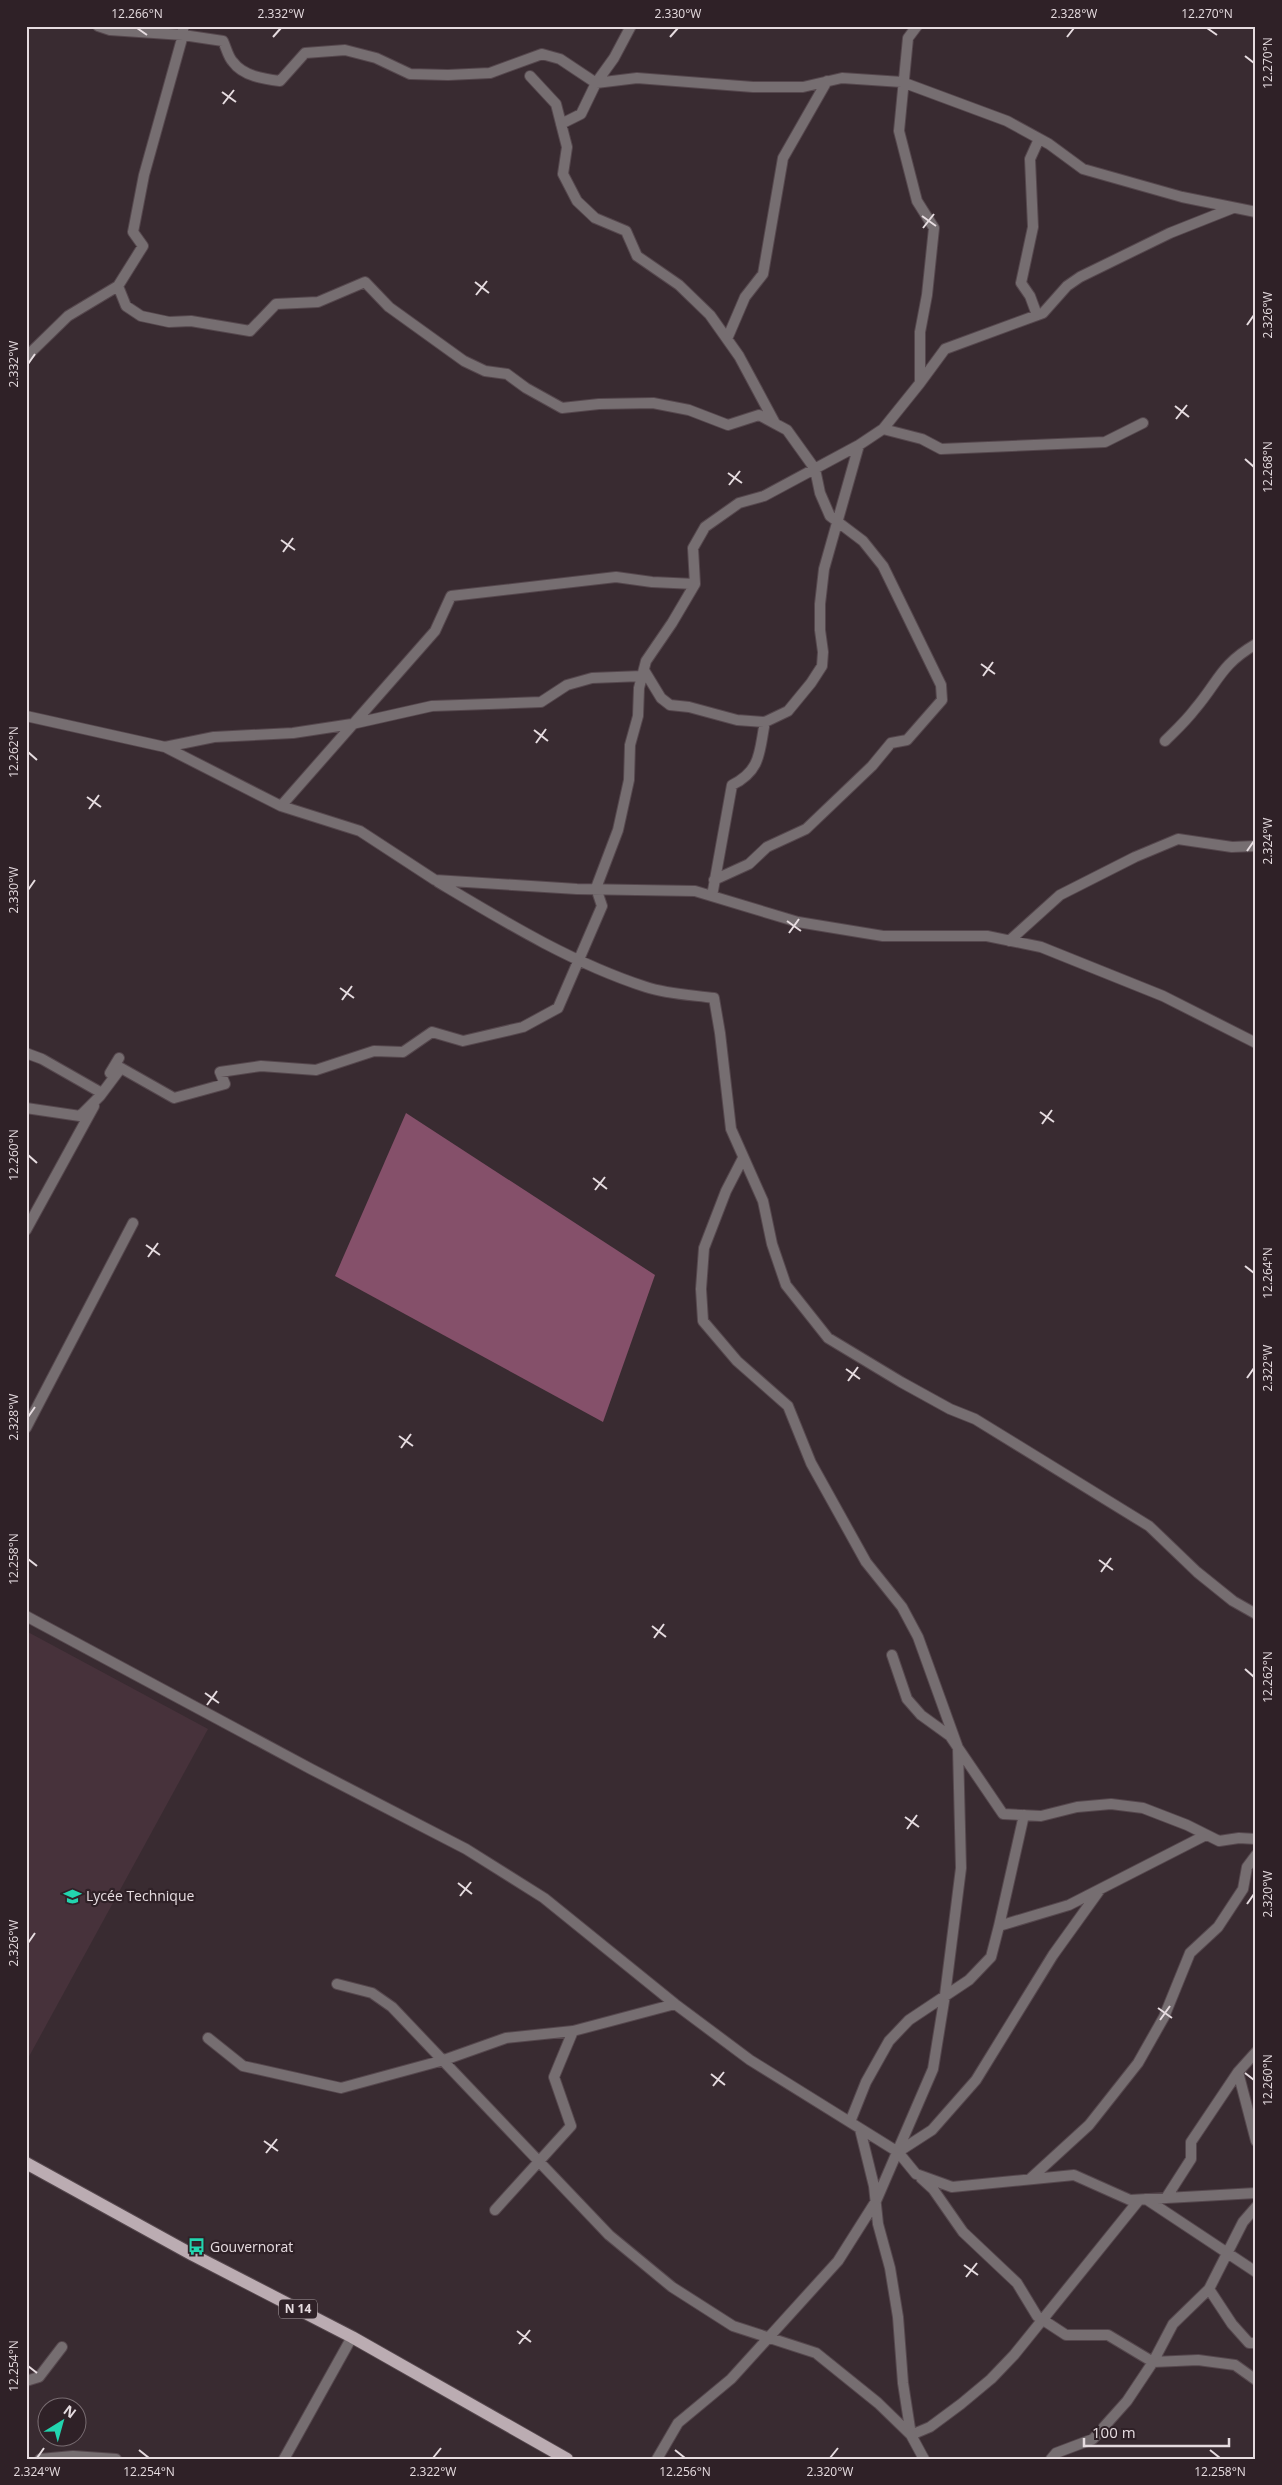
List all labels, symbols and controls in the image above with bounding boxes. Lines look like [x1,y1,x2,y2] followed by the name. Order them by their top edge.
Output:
[111,5,163,22] text: 12.266°N
[258,5,304,22] text: 2.332°W
[655,5,701,22] text: 2.330°W
[1051,5,1097,22] text: 2.328°W
[1181,5,1233,22] text: 12.270°N
[1259,37,1276,89] text: 12.270°N
[1259,292,1276,338] text: 2.326°W
[5,341,22,387] text: 2.332°W
[1259,441,1276,493] text: 12.268°N
[5,726,22,778] text: 12.262°N
[1259,818,1276,864] text: 2.324°W
[5,867,22,913] text: 2.330°W
[5,1129,22,1181] text: 12.260°N
[1259,1247,1276,1299] text: 12.264°N
[1259,1345,1276,1391] text: 2.322°W
[5,1394,22,1440] text: 2.328°W
[5,1533,22,1585] text: 12.258°N
[1259,1651,1276,1703] text: 12.262°N
[1259,1871,1276,1917] text: 2.320°W
[62,1886,82,1906] school or university icon: Lycée Technique
[86,1886,195,1905] place label: Lycée Technique
[5,1920,22,1966] text: 2.326°W
[1259,2054,1276,2106] text: 12.260°N
[186,2237,206,2257] bus stop icon: Gouvernorat
[210,2237,293,2256] place label: Gouvernorat
[279,2300,317,2318] road number: N 14
[5,2340,22,2392] text: 12.254°N
[38,2398,88,2448] north arrow
[60,2400,80,2422] text: N
[1084,2415,1230,2447] scale bar
[1092,2422,1136,2442] text: 100 m
[14,2463,60,2480] text: 2.324°W
[123,2463,175,2480] text: 12.254°N
[410,2463,456,2480] text: 2.322°W
[659,2463,711,2480] text: 12.256°N
[807,2463,853,2480] text: 2.320°W
[1194,2463,1246,2480] text: 12.258°N

